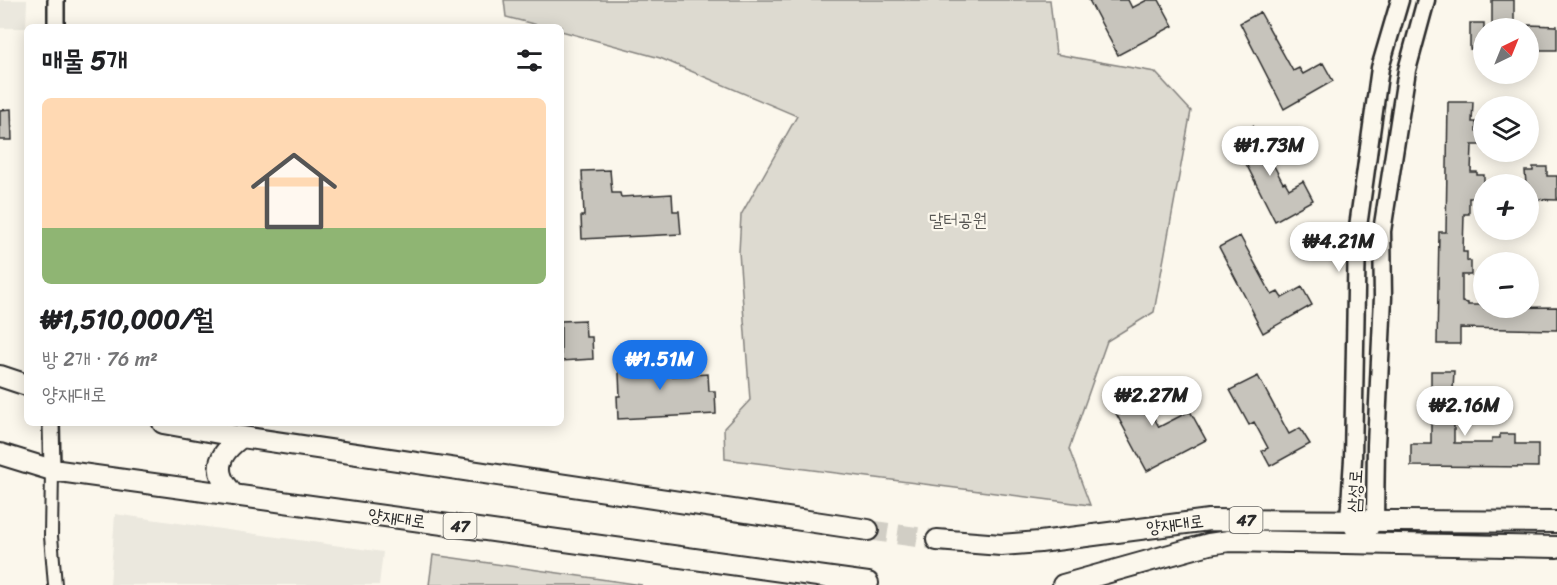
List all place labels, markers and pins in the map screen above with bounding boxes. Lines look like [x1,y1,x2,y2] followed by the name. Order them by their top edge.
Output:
[1221,126,1319,177] pin: ₩1.73M
[1290,222,1388,273] pin: ₩4.21M
[611,340,709,391] pin: ₩1.51M
[1103,376,1201,427] pin: ₩2.27M
[1416,386,1514,437] pin: ₩2.16M

